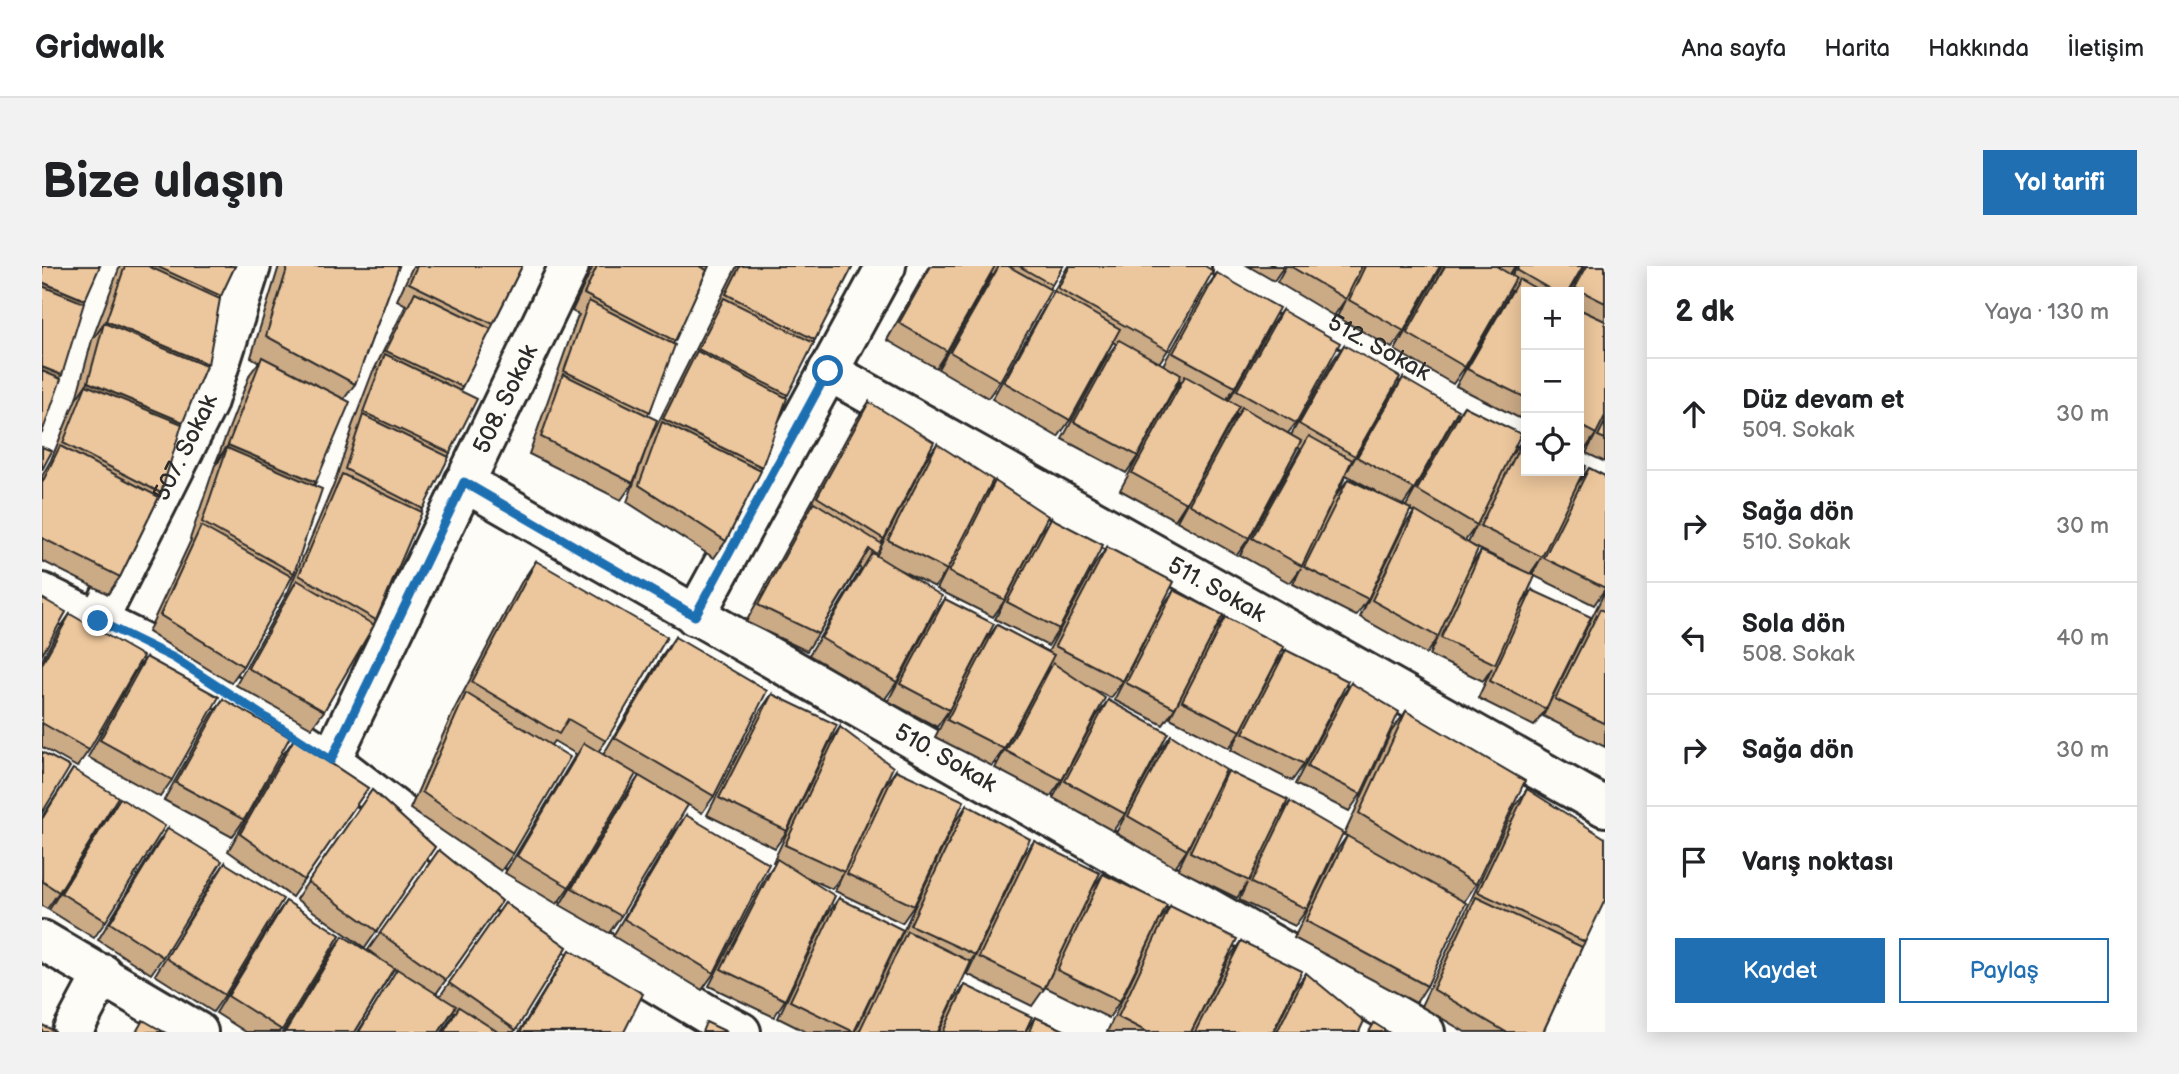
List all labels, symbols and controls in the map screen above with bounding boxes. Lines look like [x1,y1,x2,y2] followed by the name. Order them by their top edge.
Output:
[35,28,165,68] text: Gridwalk
[1682,34,1786,63] text: Ana sayfa
[1824,34,1890,63] text: Harita
[1928,34,2029,63] text: Hakkında
[2067,34,2144,63] text: İletişim
[1983,150,2137,215] button: Yol tarifi
[42,153,285,212] text: Bize ulaşın
[1521,287,1584,476] map controls
[1521,287,1584,350] button: +
[1675,294,1734,330] text: 2 dk
[1985,298,2109,326] text: Yaya · 130 m
[1323,307,1436,387] street label: 512. Sokak
[466,339,544,458] street label: 508. Sokak
[1521,350,1584,413] button: −
[812,355,843,386] route start
[1742,385,1904,416] text: Düz devam et
[146,391,224,506] street label: 507. Sokak
[1675,395,1713,433] icon: ahead
[2056,400,2109,428] text: 30 m
[1521,413,1584,476] button: locate
[1742,416,1854,444] text: 509. Sokak
[1742,497,1854,528] text: Sağa dön
[1675,507,1713,545] icon: right
[2056,512,2109,540] text: 30 m
[1742,528,1850,556] text: 510. Sokak
[1163,550,1271,628] street label: 511. Sokak
[82,605,113,636] route end
[1742,609,1846,640] text: Sola dön
[1675,619,1713,657] icon: left
[2056,624,2109,652] text: 40 m
[1742,640,1855,668] text: 508. Sokak
[890,717,1002,798] street label: 510. Sokak
[1675,731,1713,769] icon: right
[1742,735,1854,766] text: Sağa dön
[2056,736,2109,764] text: 30 m
[1675,843,1713,881] icon: arrive
[1742,847,1893,878] text: Varış noktası
[1675,938,1885,1003] button: Kaydet
[1899,938,2109,1003] button: Paylaş

